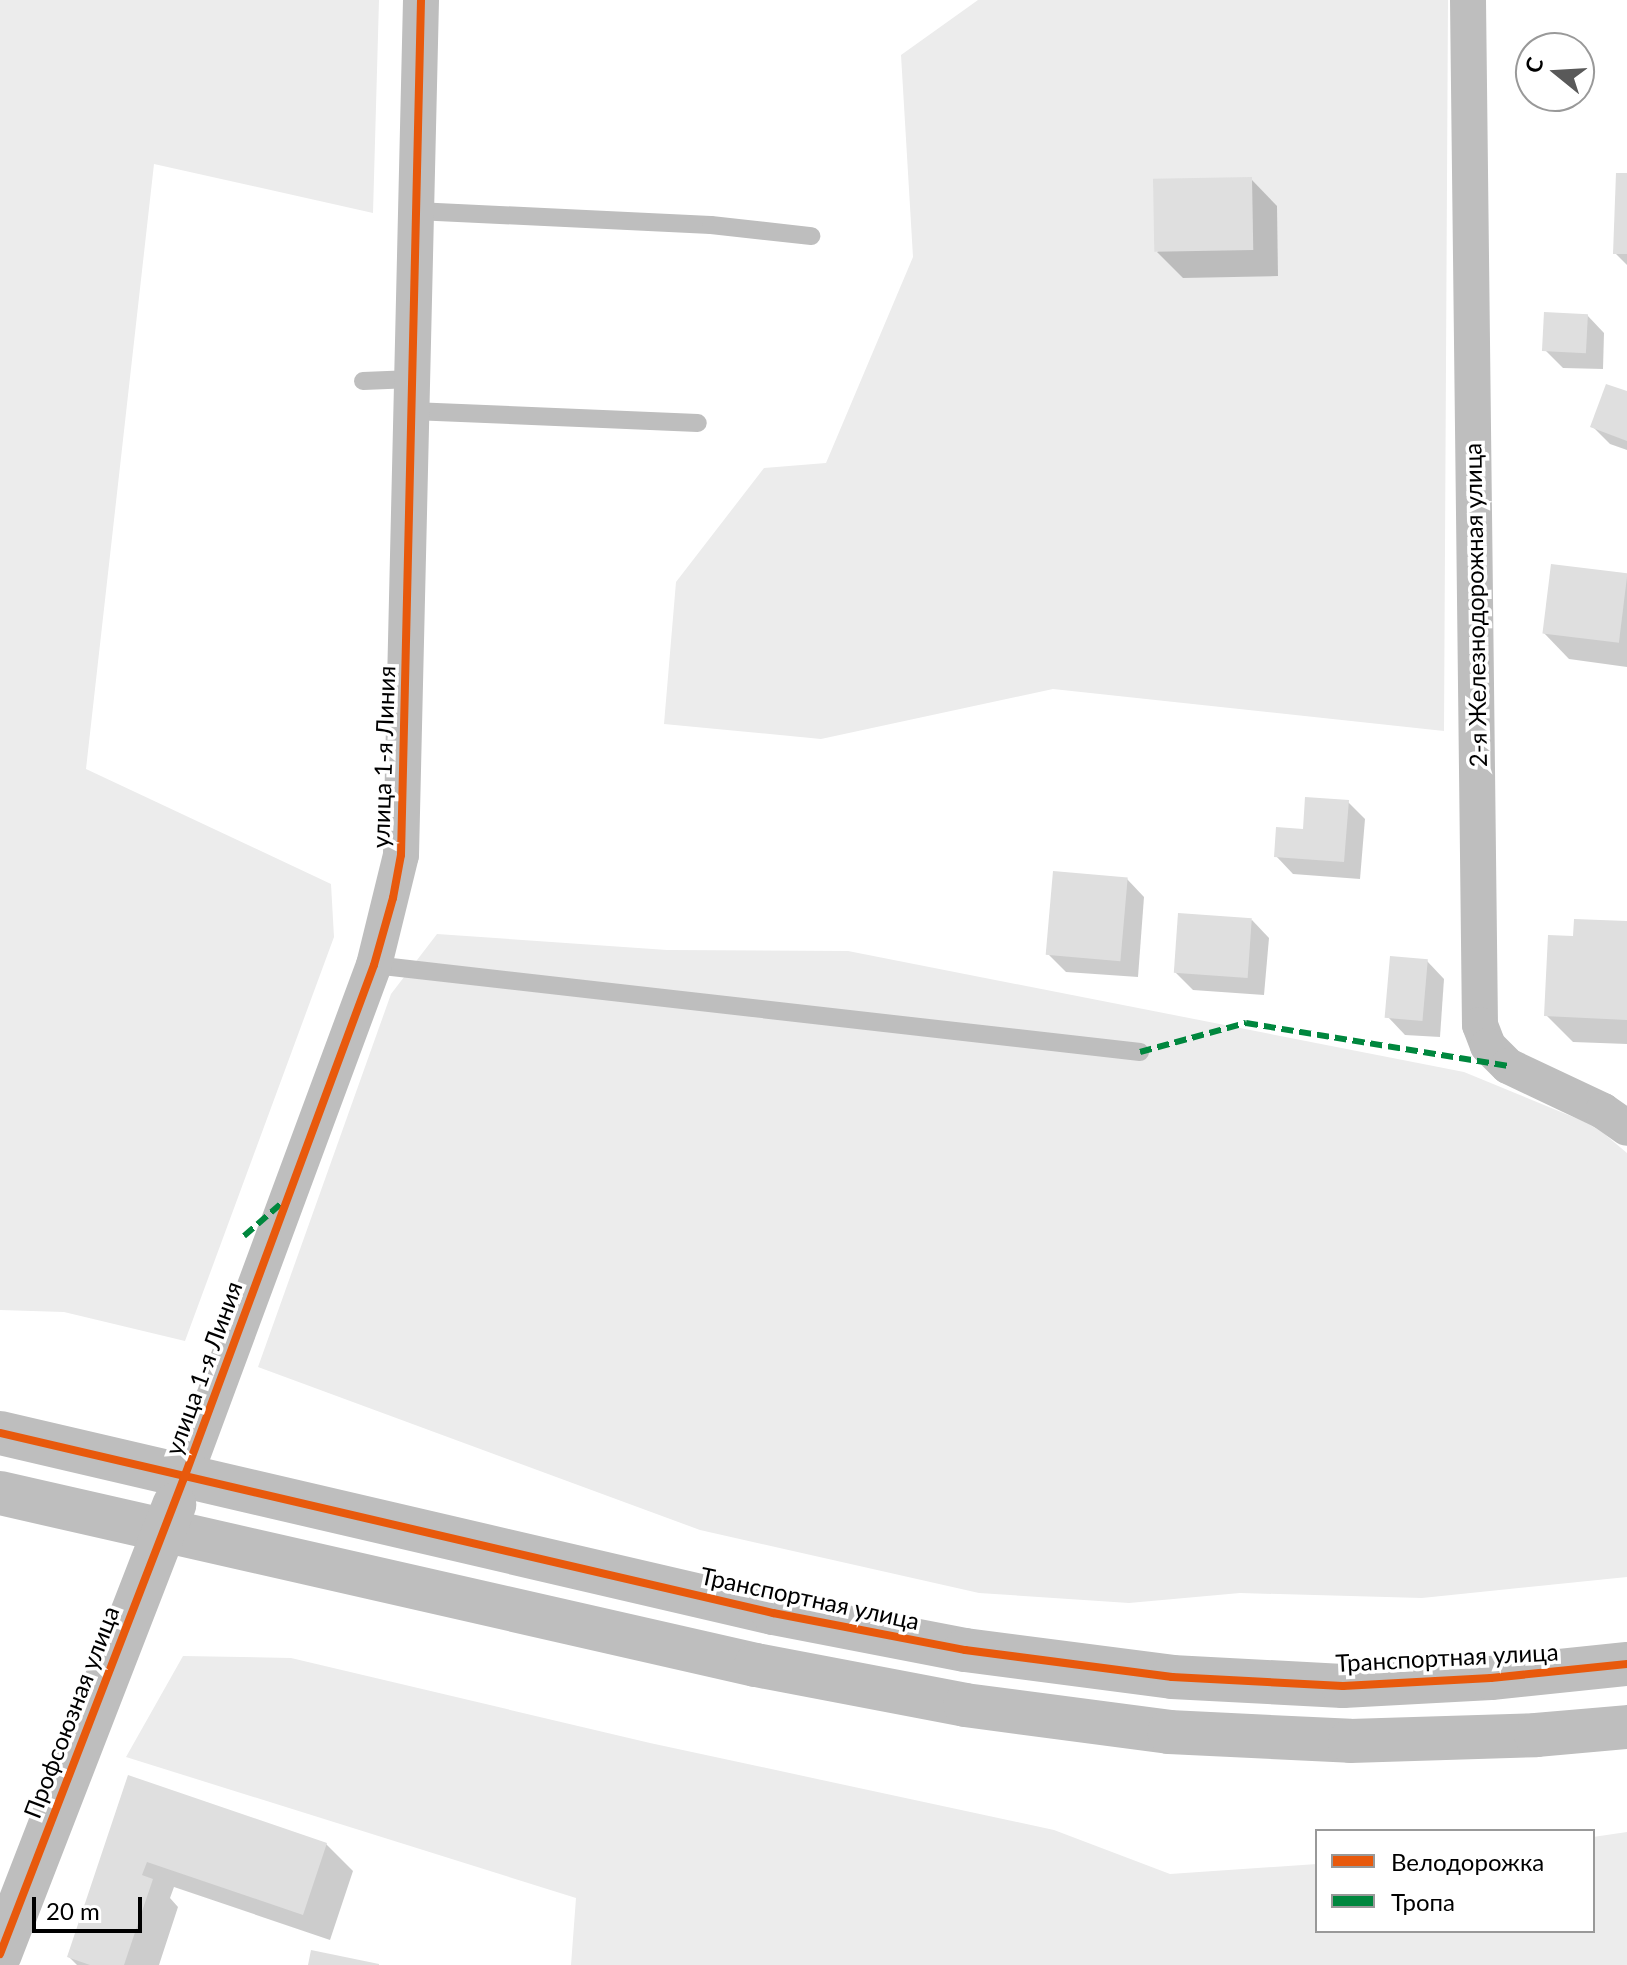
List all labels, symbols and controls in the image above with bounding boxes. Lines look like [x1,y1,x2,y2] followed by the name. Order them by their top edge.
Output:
[1515,32,1595,112] north arrow
[1519,54,1549,76] text: С
[1458,443,1492,767] street label: 2-я Железнодорожная улица
[365,665,401,849] street label: улица 1-я Линия
[158,1277,248,1459] street label: улица 1-я Линия
[698,1561,922,1635] street label: Транспортная улица
[17,1602,125,1822] street label: Профсоюзная улица
[1335,1637,1559,1677] street label: Транспортная улица
[1315,1829,1595,1933] legend
[1391,1847,1544,1876] text: Велодорожка
[36,1881,146,1931] scale bar
[1391,1887,1455,1916] text: Тропа
[46,1896,100,1925] text: 20 m

